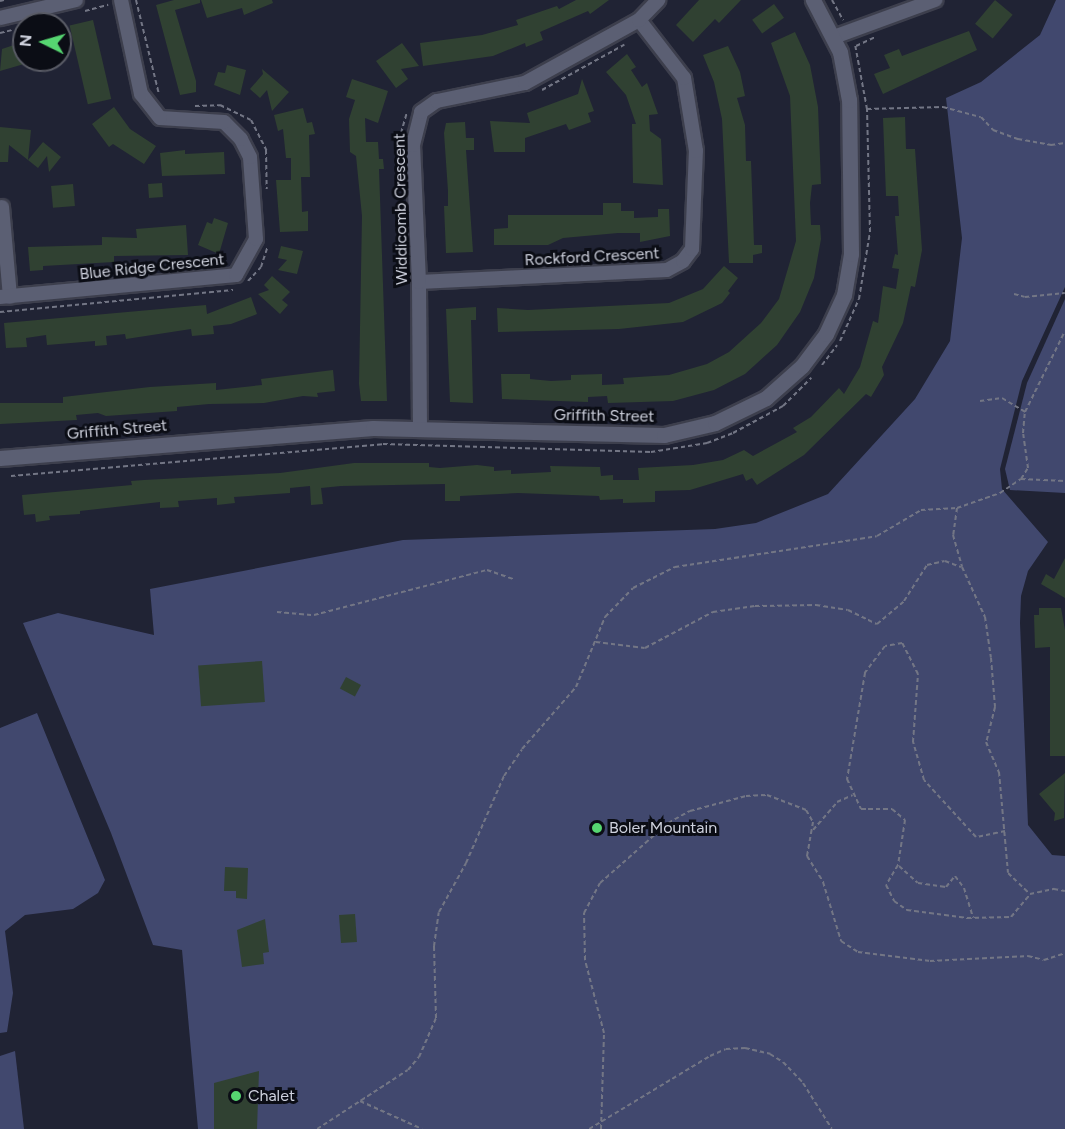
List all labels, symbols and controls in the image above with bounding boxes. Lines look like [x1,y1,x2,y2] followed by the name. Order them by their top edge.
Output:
[12,12,72,72] north arrow
[16,34,36,48] text: N
[390,133,412,285] street label: Widdicomb Crescent
[524,244,660,270] street label: Rockford Crescent
[79,250,225,284] street label: Blue Ridge Crescent
[554,406,654,426] street label: Griffith Street
[66,416,168,444] street label: Griffith Street
[609,818,717,838] place label: Boler Mountain
[590,821,604,835] marker: Boler Mountain
[248,1086,295,1106] place label: Chalet
[229,1089,243,1103] marker: Chalet

